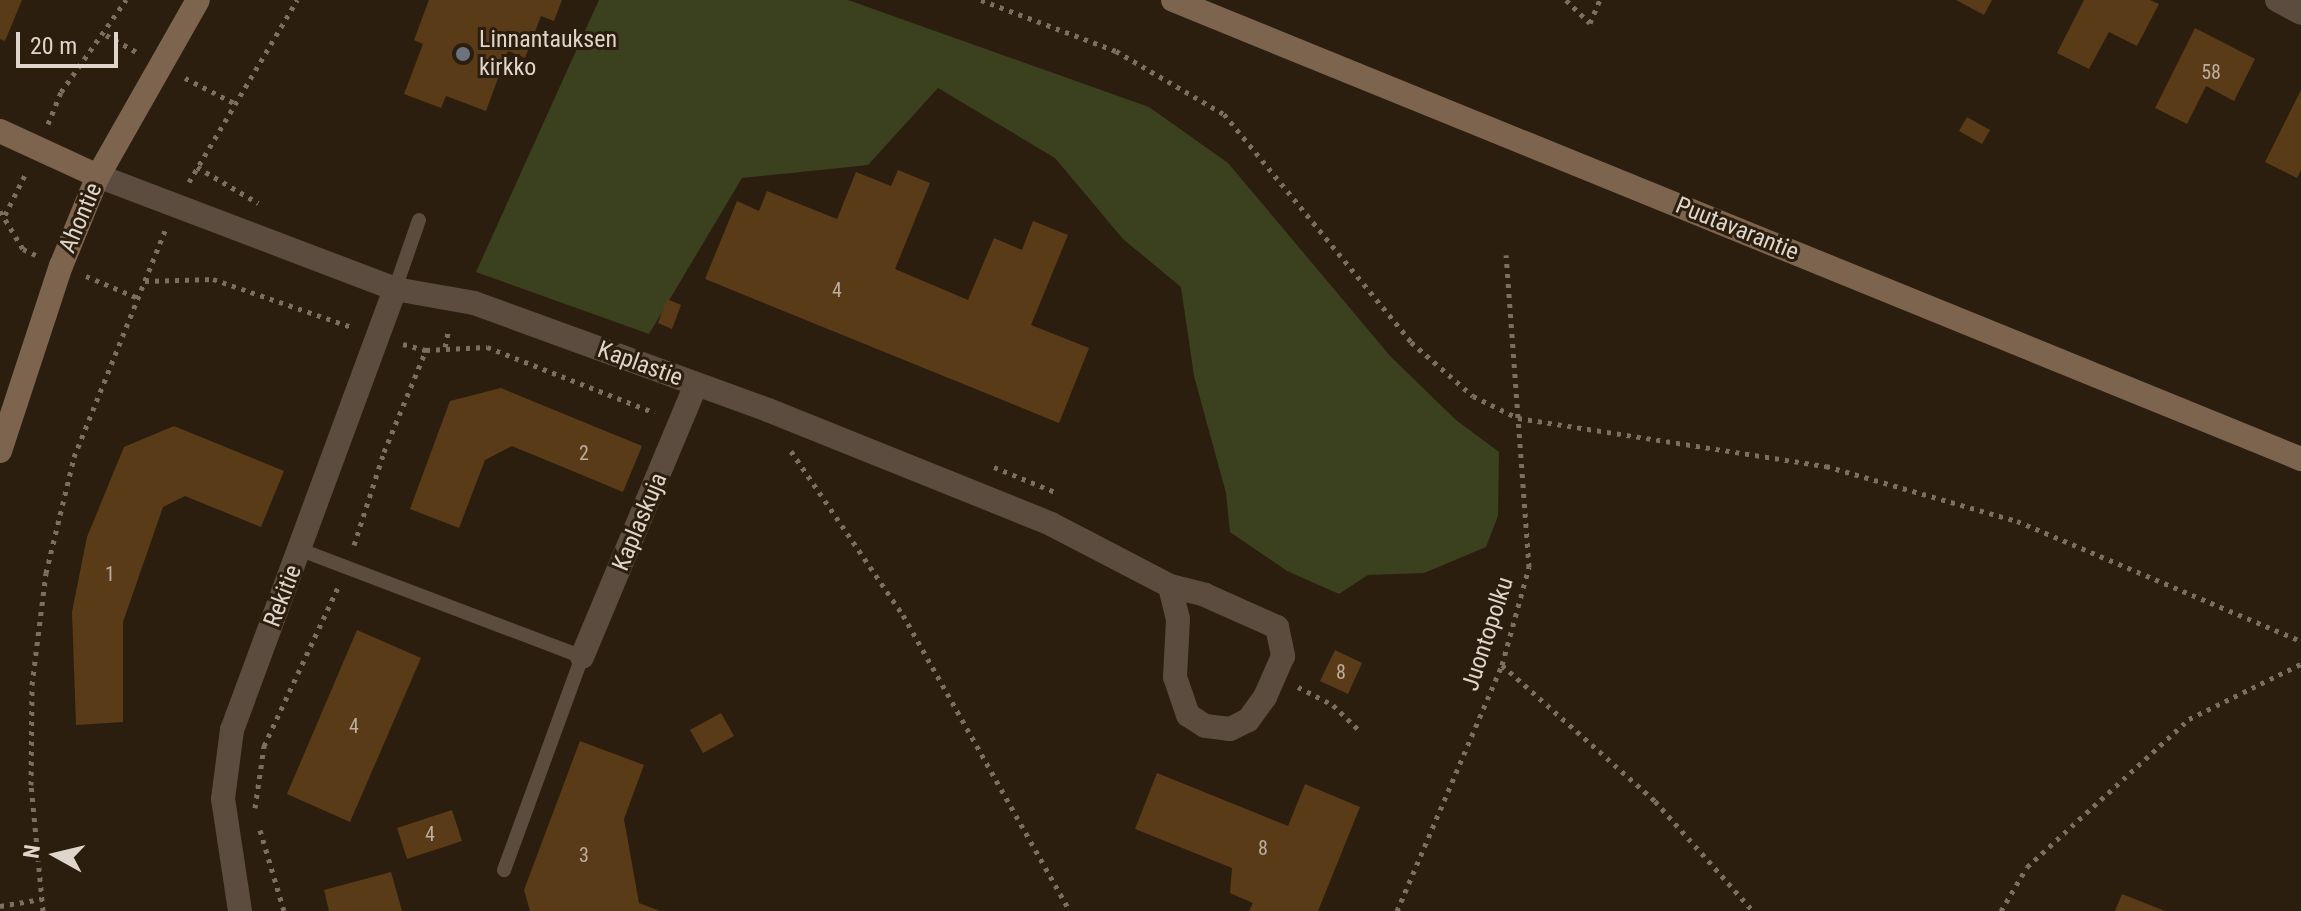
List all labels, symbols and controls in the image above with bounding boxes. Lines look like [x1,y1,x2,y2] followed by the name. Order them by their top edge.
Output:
[20,16,122,66] scale bar
[479,26,617,82] place label: Linnantauksen kirkko
[30,32,77,60] text: 20 m
[454,45,472,63] marker: Linnantauksen kirkko
[2201,60,2221,84] house number: 58
[53,179,109,257] street label: Ahontie
[1671,191,1803,267] street label: Puutavarantie
[832,278,842,302] house number: 4
[594,335,686,393] street label: Kaplastie
[579,441,589,465] house number: 2
[606,469,674,575] street label: Kaplaskuja
[258,561,308,631] street label: Rekitie
[105,562,115,586] house number: 1
[1456,574,1520,694] street label: Juontopolku
[1336,660,1346,684] house number: 8
[349,714,359,738] house number: 4
[16,815,96,895] north arrow
[425,822,435,846] house number: 4
[1258,836,1268,860] house number: 8
[18,843,45,860] text: N
[579,843,589,867] house number: 3

